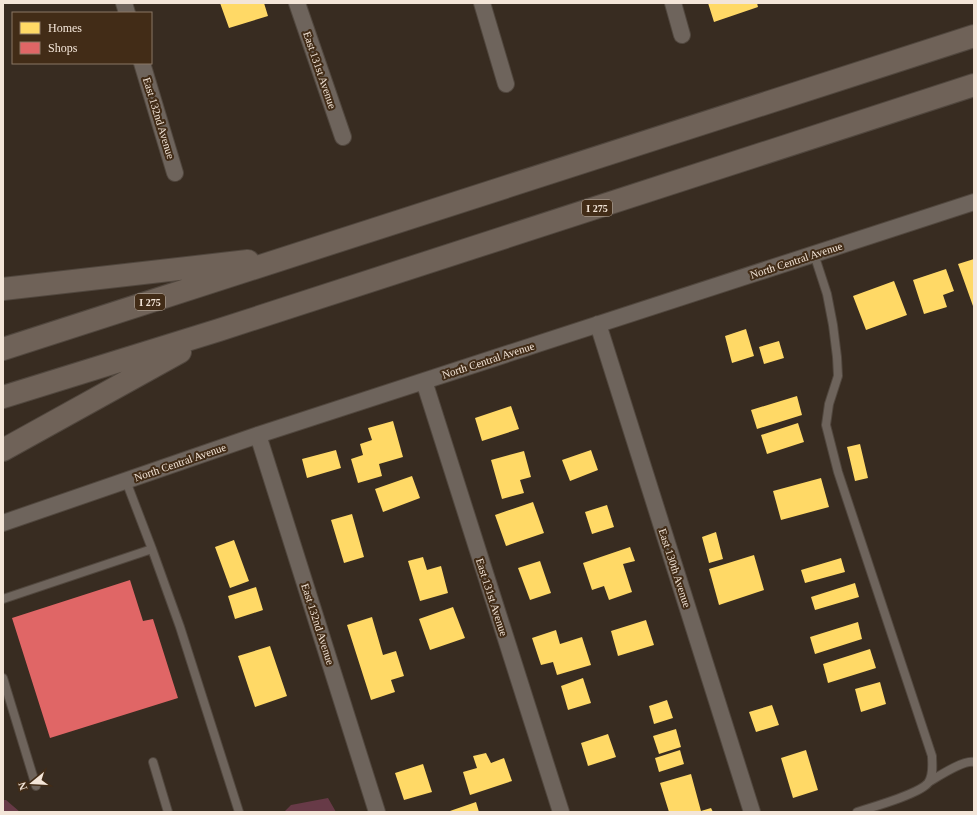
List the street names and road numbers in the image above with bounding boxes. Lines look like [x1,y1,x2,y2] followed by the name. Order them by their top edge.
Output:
[301,30,339,110] street label: East 131st Avenue
[141,76,177,160] street label: East 132nd Avenue
[582,200,612,216] road number: I 275
[748,239,844,281] street label: North Central Avenue
[135,294,165,310] road number: I 275
[440,339,536,381] street label: North Central Avenue
[133,441,228,483] street label: North Central Avenue
[657,527,693,609] street label: East 130th Avenue
[474,557,510,638] street label: East 131st Avenue
[299,582,337,666] street label: East 132nd Avenue

